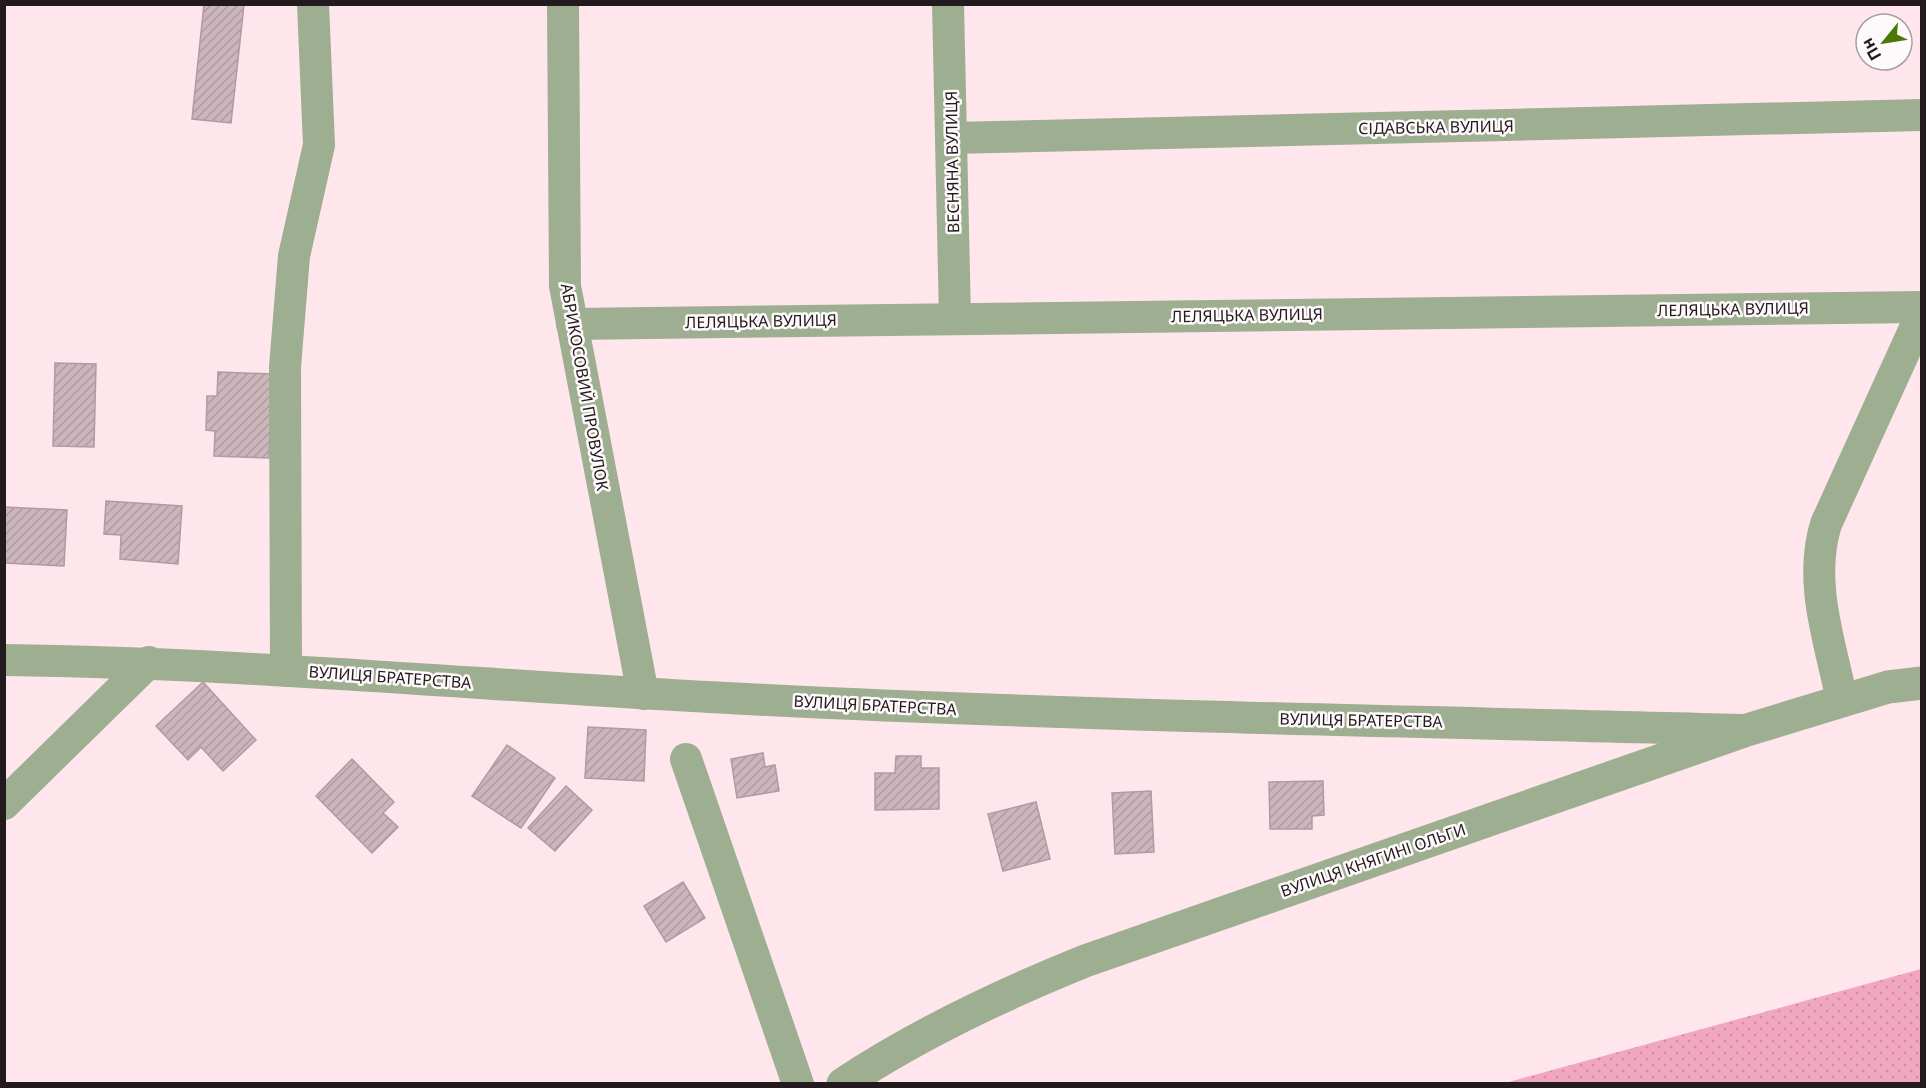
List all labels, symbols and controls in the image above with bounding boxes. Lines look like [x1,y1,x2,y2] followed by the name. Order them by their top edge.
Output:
[1854,12,1914,72] north arrow
[1856,34,1886,65] text: Пн
[940,91,964,233] street label: ВЕСНЯНА ВУЛИЦЯ
[1358,115,1514,139] street label: СІДАВСЬКА ВУЛИЦЯ
[556,282,614,492] street label: АБРИКОСОВИЙ ПРОВУЛОК
[1657,297,1809,321] street label: ЛЕЛЯЦЬКА ВУЛИЦЯ
[1171,303,1323,327] street label: ЛЕЛЯЦЬКА ВУЛИЦЯ
[685,309,837,333] street label: ЛЕЛЯЦЬКА ВУЛИЦЯ
[308,660,473,694] street label: ВУЛИЦЯ БРАТЕРСТВА
[793,690,958,720] street label: ВУЛИЦЯ БРАТЕРСТВА
[1279,708,1444,732] street label: ВУЛИЦЯ БРАТЕРСТВА
[1278,818,1468,902] street label: ВУЛИЦЯ КНЯГИНІ ОЛЬГИ

